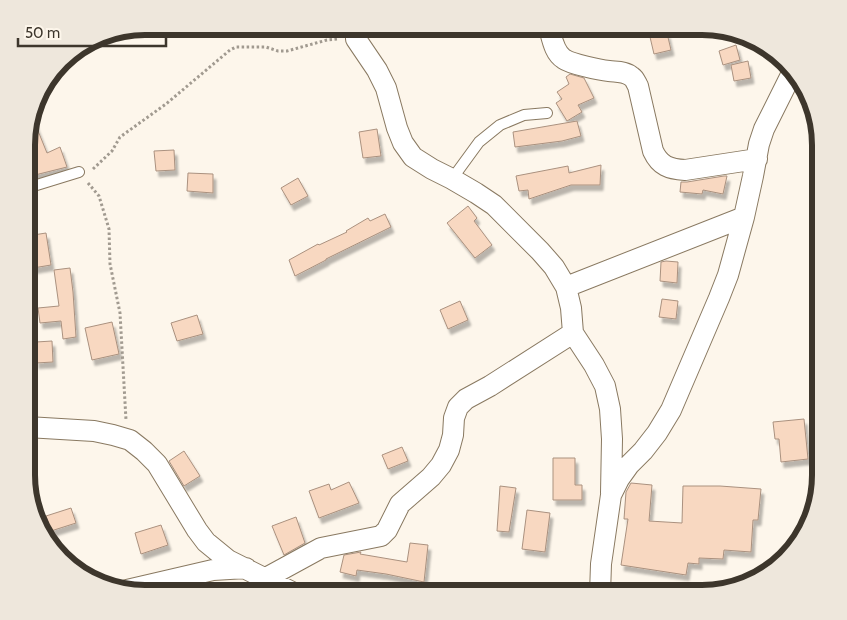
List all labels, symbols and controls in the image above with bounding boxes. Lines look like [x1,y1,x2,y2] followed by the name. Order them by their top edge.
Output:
[18,15,165,47] scale bar
[25,24,60,42] text: 50 m

